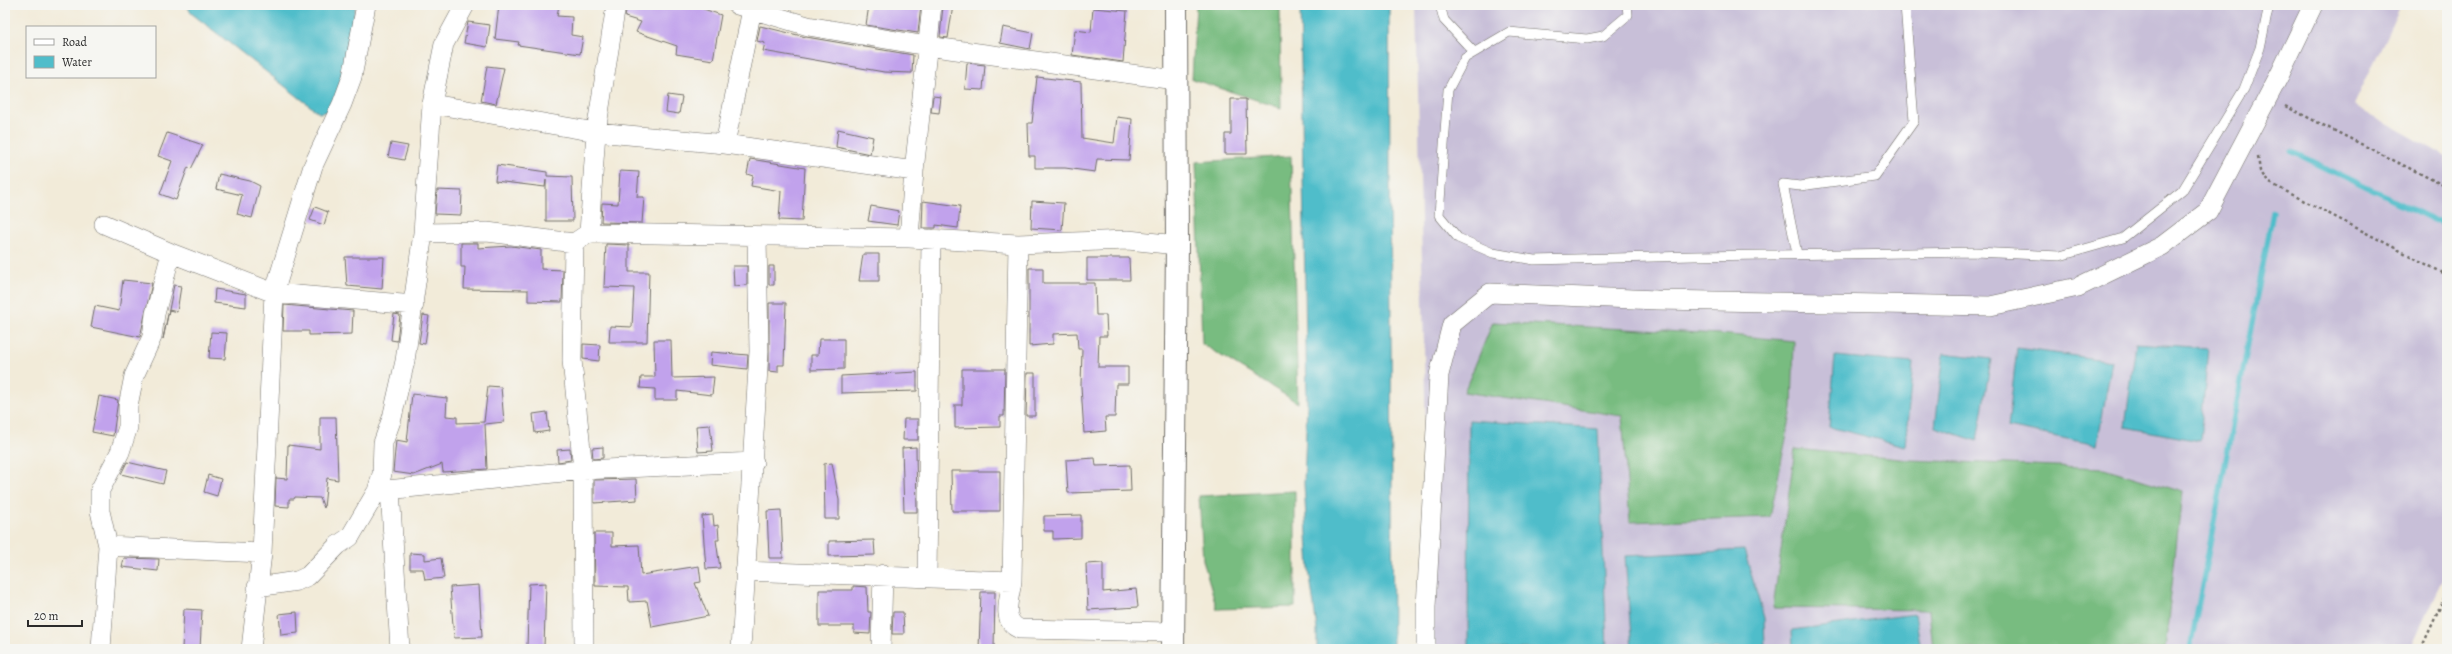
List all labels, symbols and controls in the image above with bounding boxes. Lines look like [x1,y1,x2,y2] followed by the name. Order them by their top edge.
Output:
[26,26,156,78] legend
[62,34,88,50] text: Road
[61,54,92,70] text: Water
[28,602,82,628] scale bar
[34,608,58,624] text: 20 m

